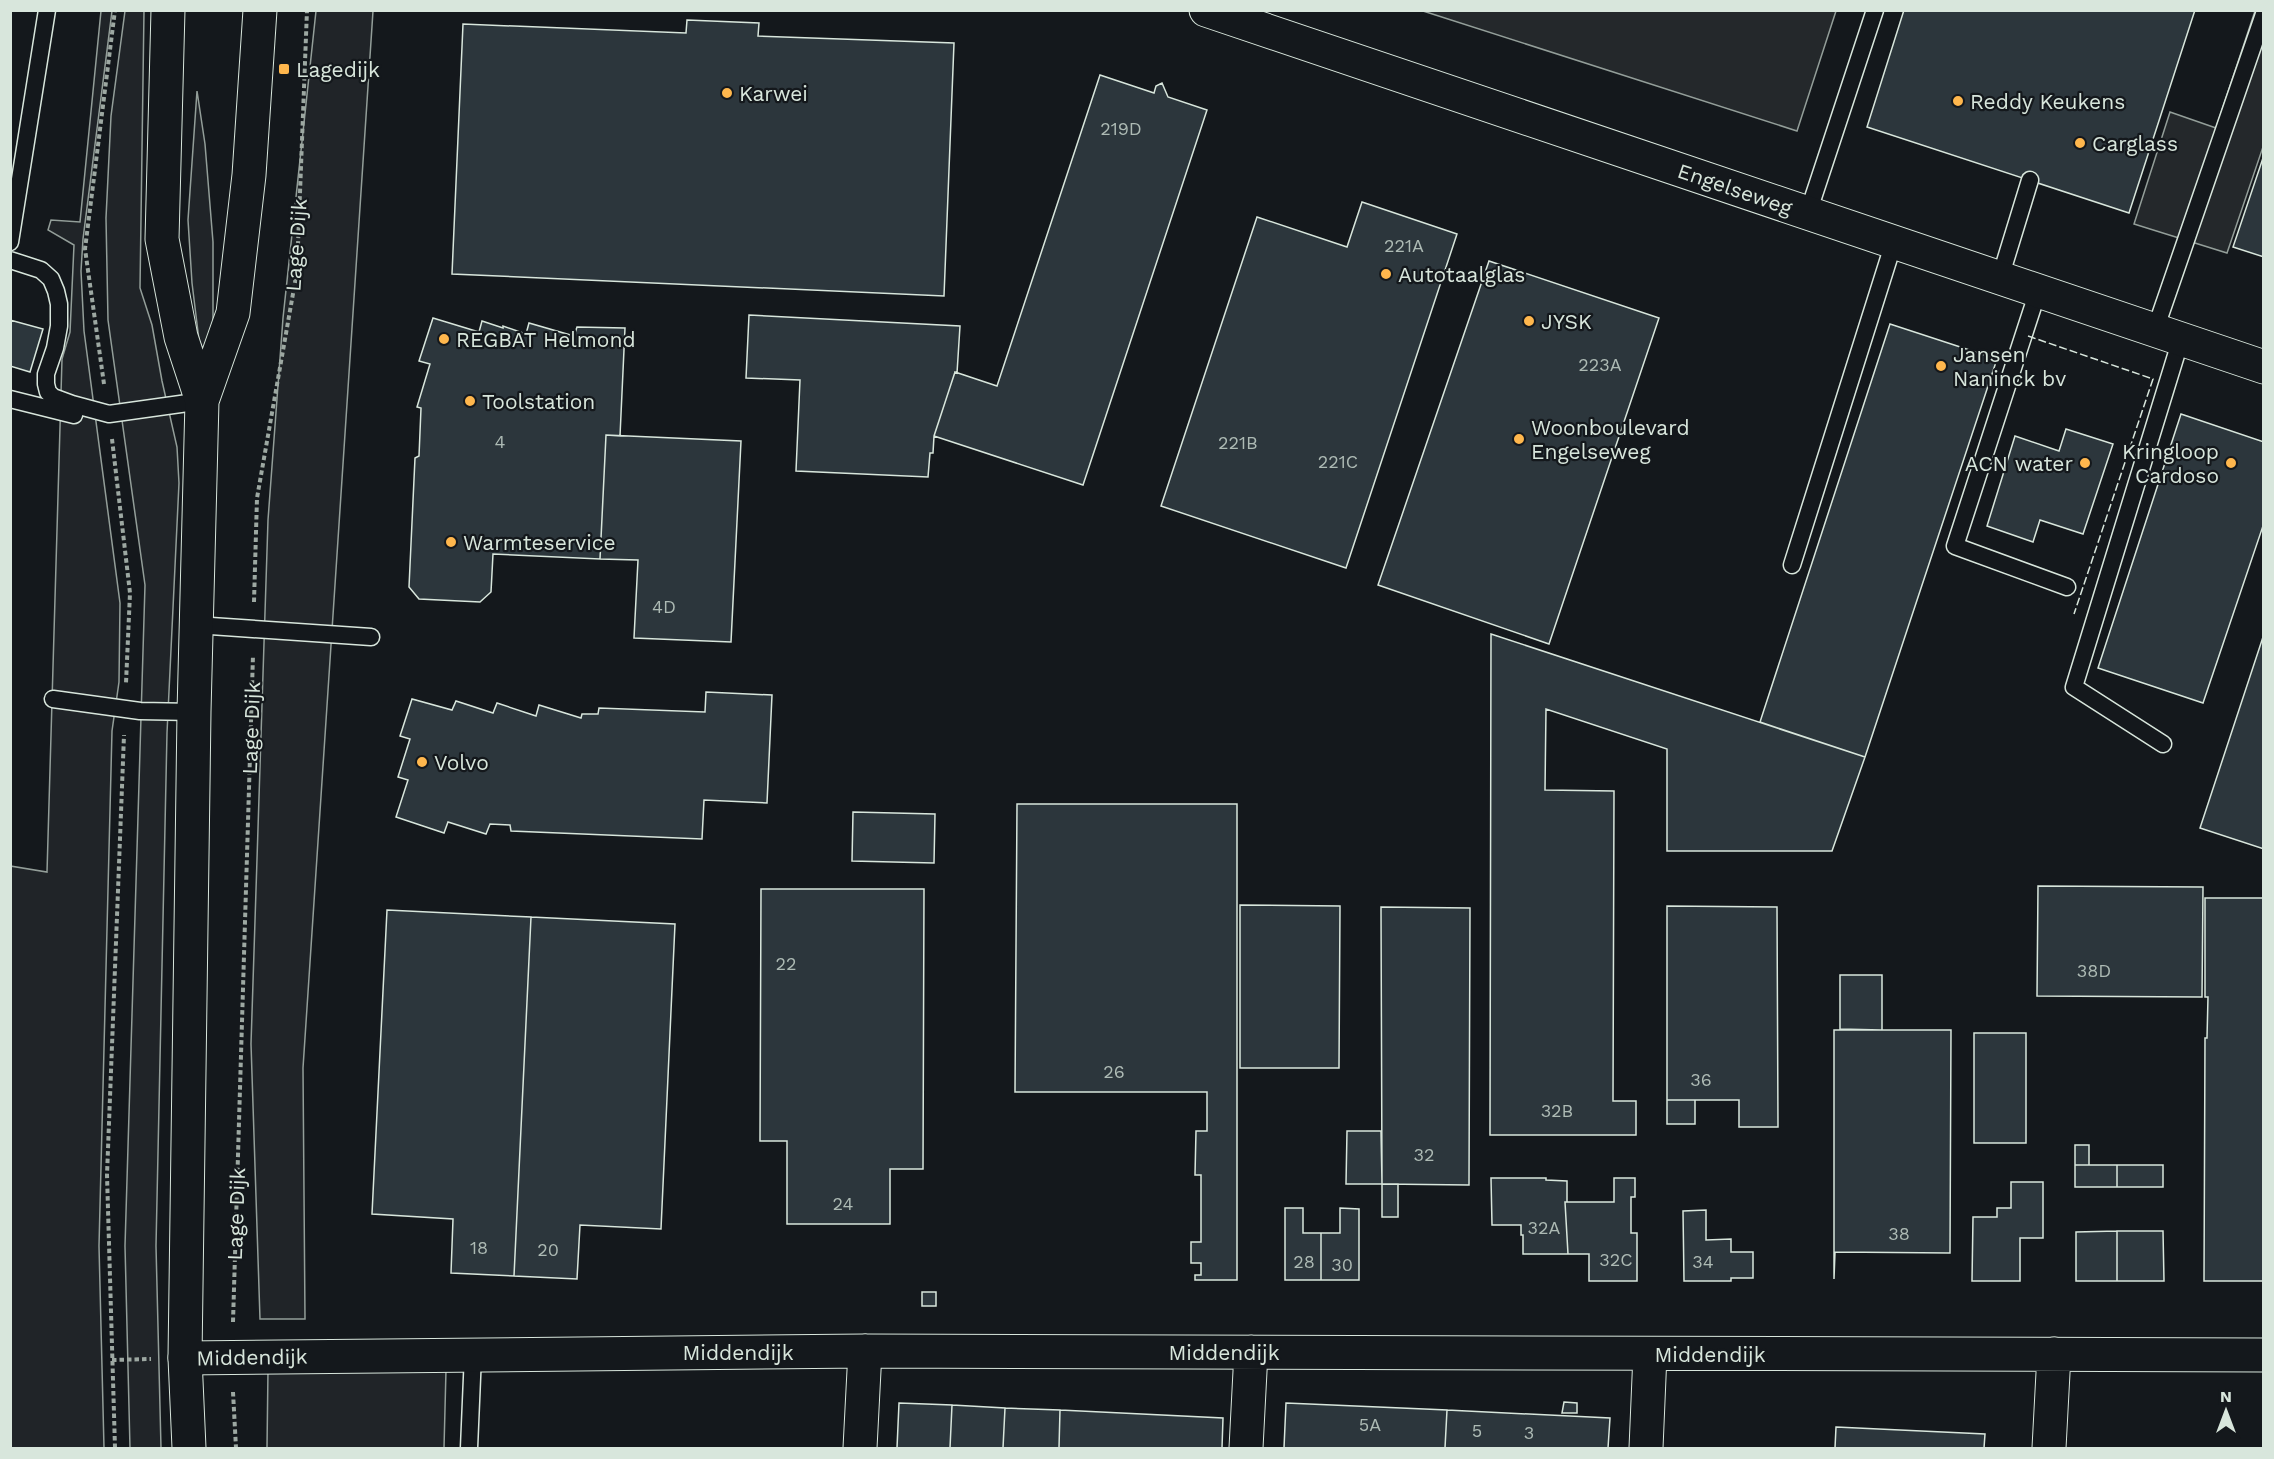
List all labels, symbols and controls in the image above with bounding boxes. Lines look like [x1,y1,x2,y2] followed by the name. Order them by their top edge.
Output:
[296,57,380,82] place label: Lagedijk
[277,62,291,76] marker: Lagedijk
[739,81,808,106] place label: Karwei
[720,86,734,100] marker: Karwei
[1970,89,2125,114] place label: Reddy Keukens
[1951,94,1965,108] marker: Reddy Keukens
[1100,118,1142,139] house number: 219D
[2092,131,2178,156] place label: Carglass
[2073,136,2087,150] marker: Carglass
[1674,158,1796,221] street label: Engelseweg
[280,198,312,292] street label: Lage Dijk
[1384,235,1424,256] house number: 221A
[1398,262,1525,287] place label: Autotaalglas
[1379,267,1393,281] marker: Autotaalglas
[1541,309,1592,334] place label: JYSK
[1522,314,1536,328] marker: JYSK
[456,327,636,352] place label: REGBAT Helmond
[437,332,451,346] marker: REGBAT Helmond
[1953,342,2066,391] place label: Jansen Naninck bv
[1578,354,1622,375] house number: 223A
[1934,359,1948,373] marker: Jansen Naninck bv
[482,389,595,414] place label: Toolstation
[463,394,477,408] marker: Toolstation
[1531,415,1690,464] place label: Woonboulevard Engelseweg
[495,431,506,452] house number: 4
[1218,432,1258,453] house number: 221B
[1512,432,1526,446] marker: Woonboulevard Engelseweg
[2122,439,2219,488] place label: Kringloop Cardoso
[1318,451,1358,472] house number: 221C
[1965,451,2073,476] place label: ACN water
[2078,456,2092,470] marker: ACN water
[2224,456,2238,470] marker: Kringloop Cardoso
[463,530,616,555] place label: Warmteservice
[444,535,458,549] marker: Warmteservice
[652,596,676,617] house number: 4D
[237,681,265,775] street label: Lage Dijk
[434,750,489,775] place label: Volvo
[415,755,429,769] marker: Volvo
[776,953,797,974] house number: 22
[2077,960,2111,981] house number: 38D
[1103,1061,1125,1082] house number: 26
[1690,1069,1712,1090] house number: 36
[1541,1100,1573,1121] house number: 32B
[1414,1144,1435,1165] house number: 32
[222,1167,250,1261] street label: Lage Dijk
[833,1193,853,1214] house number: 24
[1528,1217,1561,1238] house number: 32A
[1888,1223,1910,1244] house number: 38
[470,1237,488,1258] house number: 18
[537,1239,559,1260] house number: 20
[1599,1249,1633,1270] house number: 32C
[1293,1251,1315,1272] house number: 28
[1692,1251,1714,1272] house number: 34
[1331,1254,1353,1275] house number: 30
[682,1340,794,1365] street label: Middendijk
[1168,1340,1280,1365] street label: Middendijk
[1654,1342,1766,1367] street label: Middendijk
[196,1344,308,1370] street label: Middendijk
[2196,1381,2256,1441] north arrow
[2220,1387,2232,1406] text: N
[1359,1414,1381,1435] house number: 5A
[1472,1420,1482,1441] house number: 5
[1524,1422,1534,1443] house number: 3

